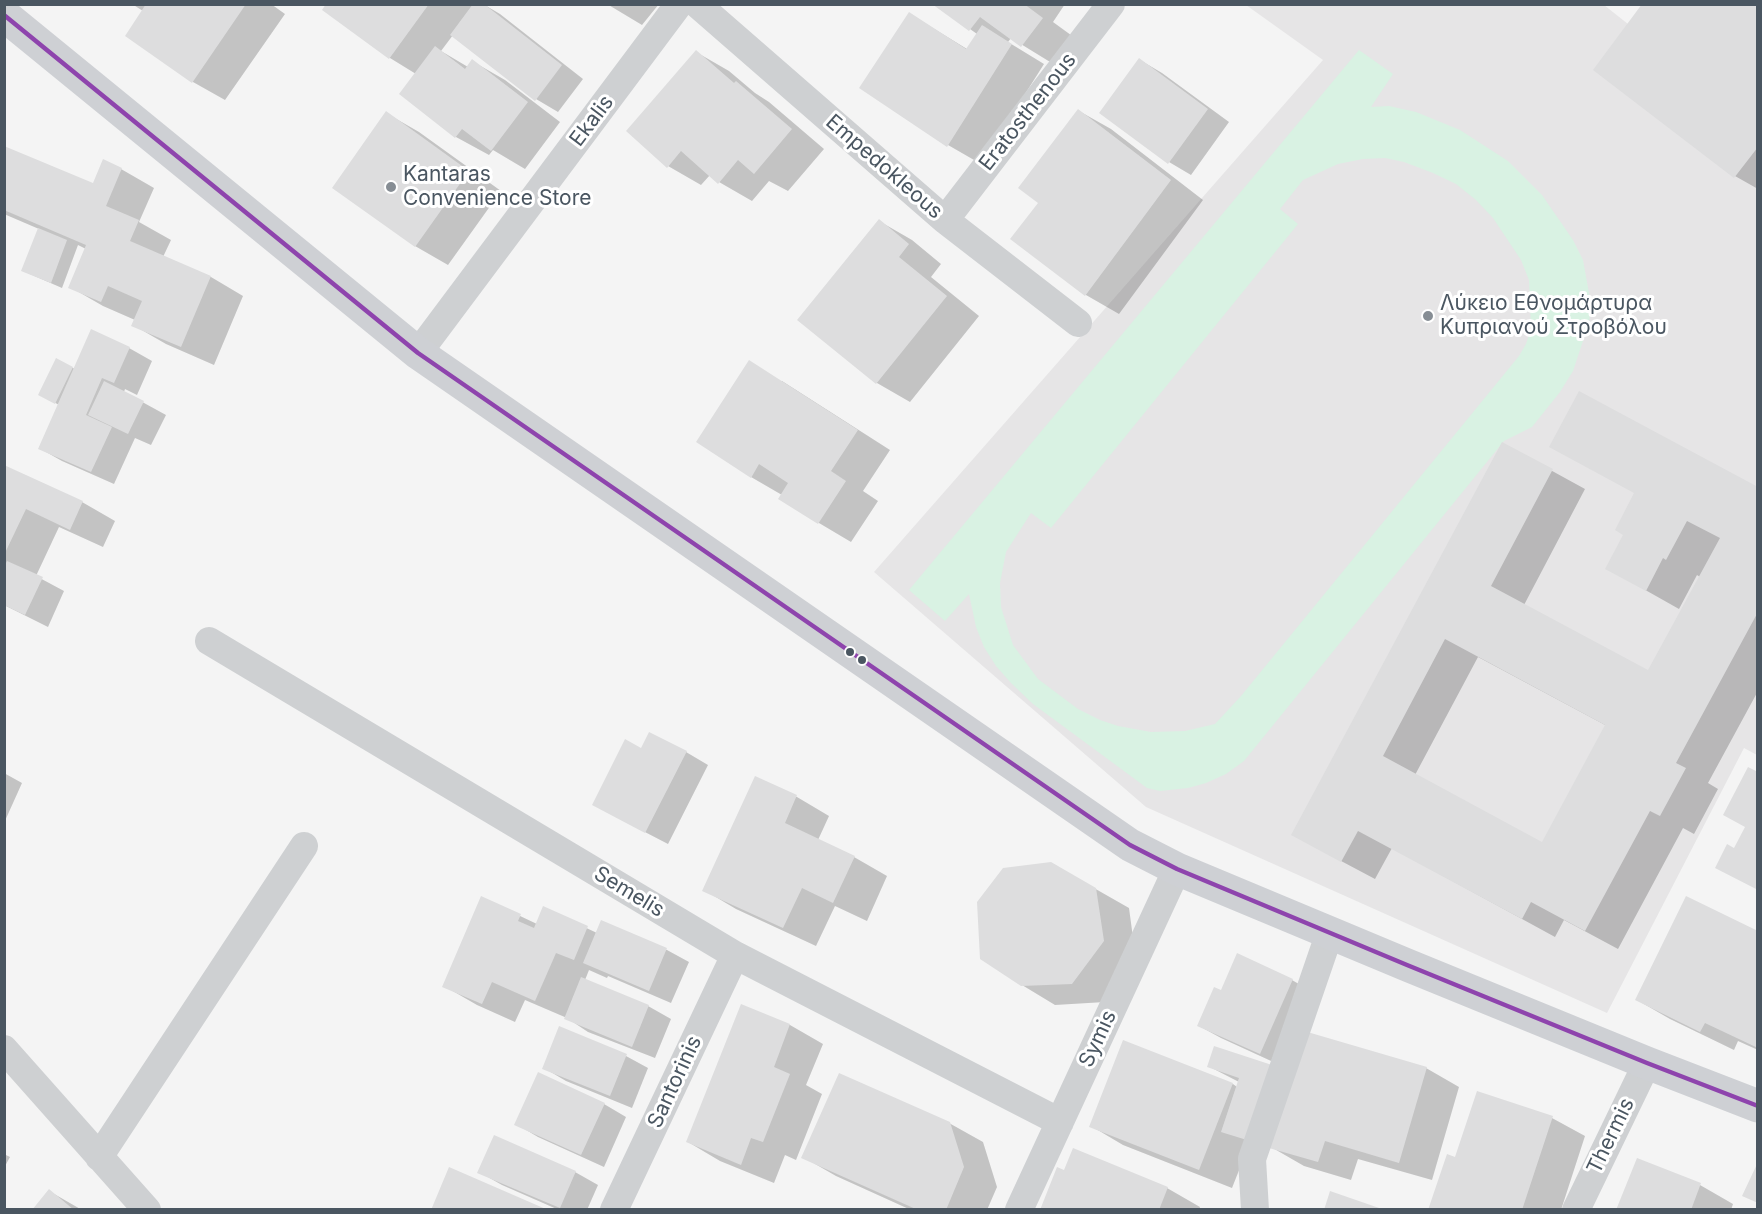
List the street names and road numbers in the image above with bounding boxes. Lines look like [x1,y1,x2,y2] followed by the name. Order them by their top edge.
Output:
[974,48,1082,176] street label: Eratosthenous
[565,91,619,151] street label: Ekalis
[820,109,948,225] street label: Empedokleous
[589,861,669,923] street label: Semelis
[1074,1007,1122,1071] street label: Symis
[643,1032,707,1132] street label: Santorinis
[1582,1094,1640,1178] street label: Thermis

